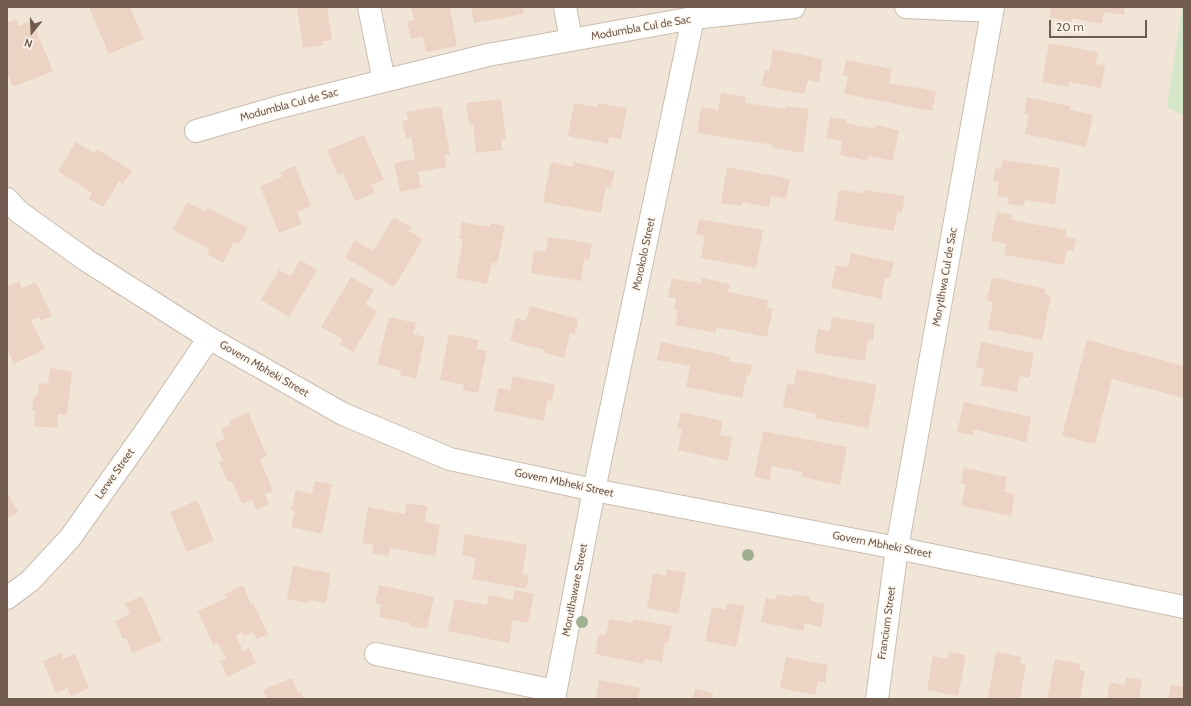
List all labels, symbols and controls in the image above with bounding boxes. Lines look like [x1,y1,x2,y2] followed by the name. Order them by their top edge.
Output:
[12,12,52,52] north arrow
[1051,12,1149,38] scale bar
[590,13,692,43] street label: Modumbla Cul de Sac
[1056,19,1084,34] text: 20 m
[22,36,34,51] text: N
[238,86,340,124] street label: Modumbla Cul de Sac
[630,216,658,292] street label: Morokolo Street
[930,227,960,327] street label: Morytlhwa Cul de Sac
[217,338,311,400] street label: Govern Mbheki Street
[93,446,137,502] street label: Lerwe Street
[513,466,615,500] street label: Govern Mbheki Street
[831,529,933,561] street label: Govern Mbheki Street
[560,542,590,638] street label: Morutlhaware Street
[875,586,899,660] street label: Francium Street

